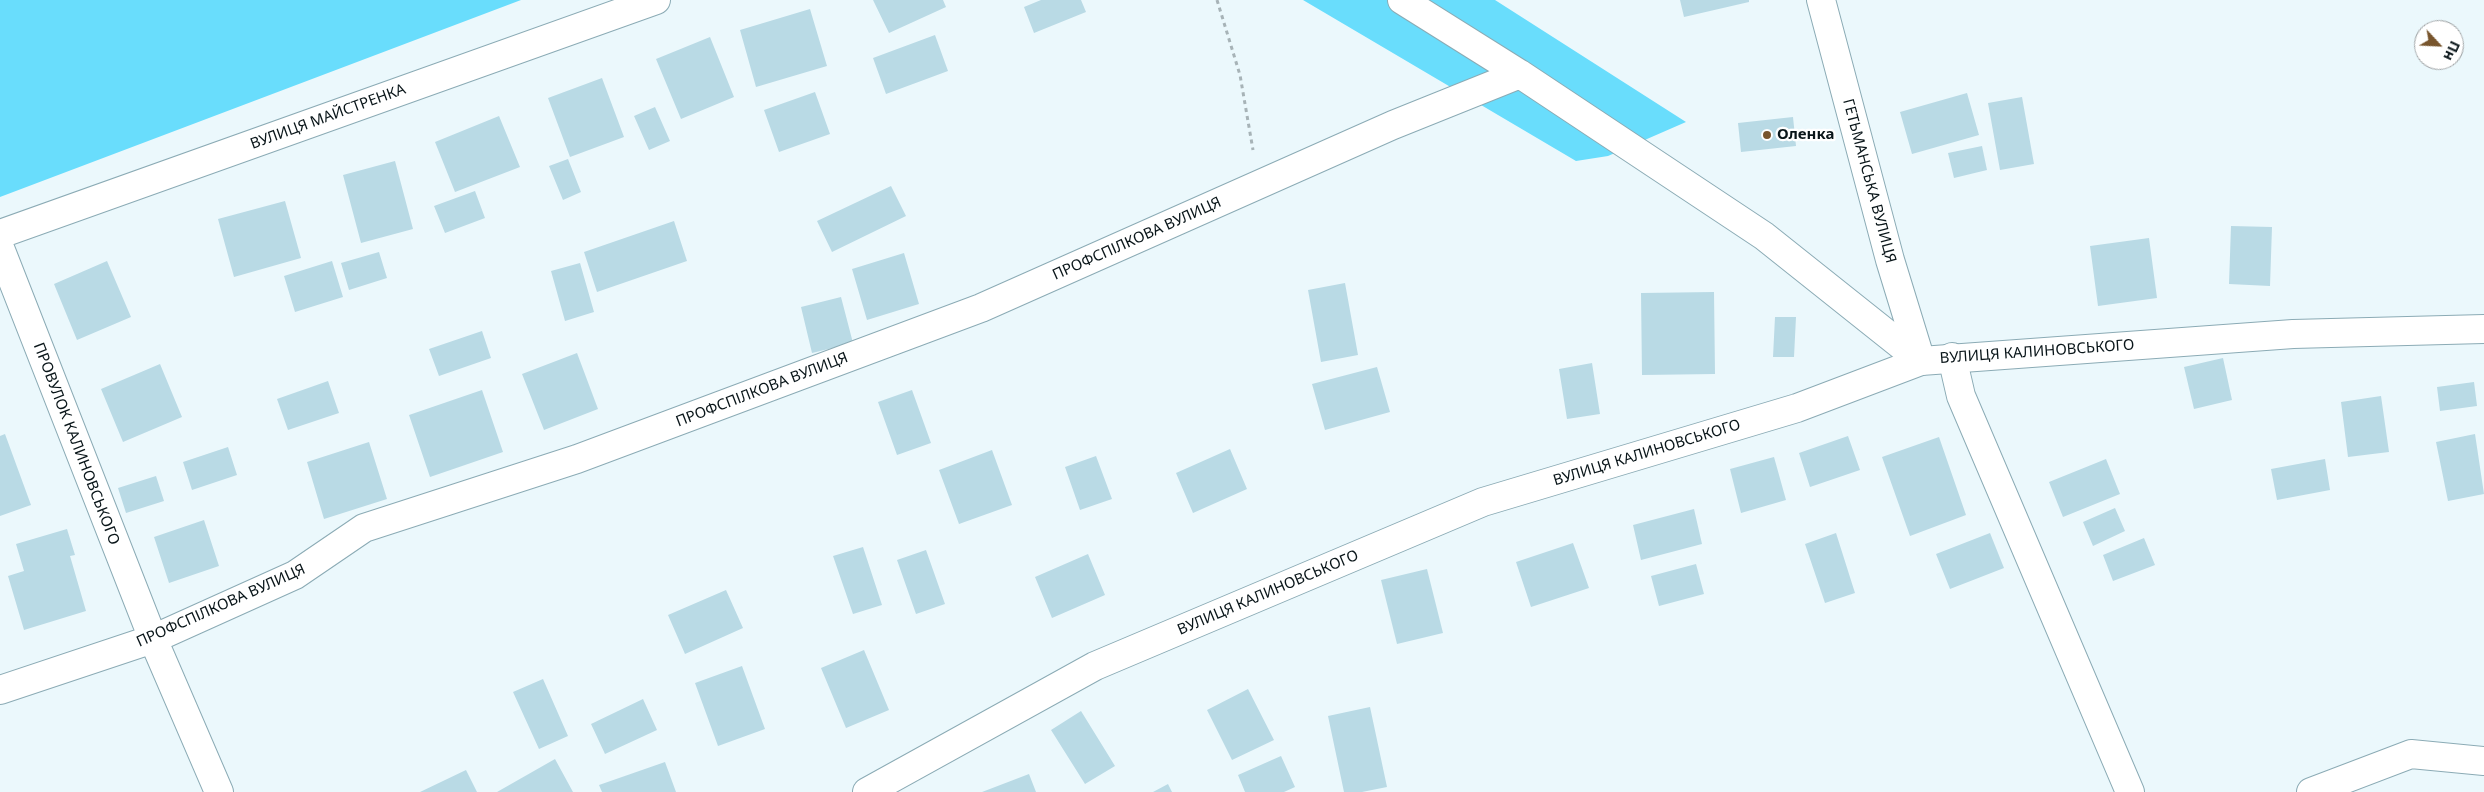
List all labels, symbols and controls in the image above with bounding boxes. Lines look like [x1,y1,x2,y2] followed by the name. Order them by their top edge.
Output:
[2414,20,2464,70] north arrow
[2439,38,2465,64] text: Пн
[248,81,408,153] street label: ВУЛИЦЯ МАЙСТРЕНКА
[1838,97,1900,265] street label: ГЕТЬМАНСЬКА ВУЛИЦЯ
[1777,126,1834,144] place label: Оленка
[1761,129,1773,141] marker: Оленка
[1050,194,1224,284] street label: ПРОФСПІЛКОВА ВУЛИЦЯ
[1939,336,2135,368] street label: ВУЛИЦЯ КАЛИНОВСЬКОГО
[29,340,123,548] street label: ПРОВУЛОК КАЛИНОВСЬКОГО
[673,349,851,431] street label: ПРОФСПІЛКОВА ВУЛИЦЯ
[1551,416,1743,490] street label: ВУЛИЦЯ КАЛИНОВСЬКОГО
[1175,547,1361,639] street label: ВУЛИЦЯ КАЛИНОВСЬКОГО
[134,561,308,651] street label: ПРОФСПІЛКОВА ВУЛИЦЯ

